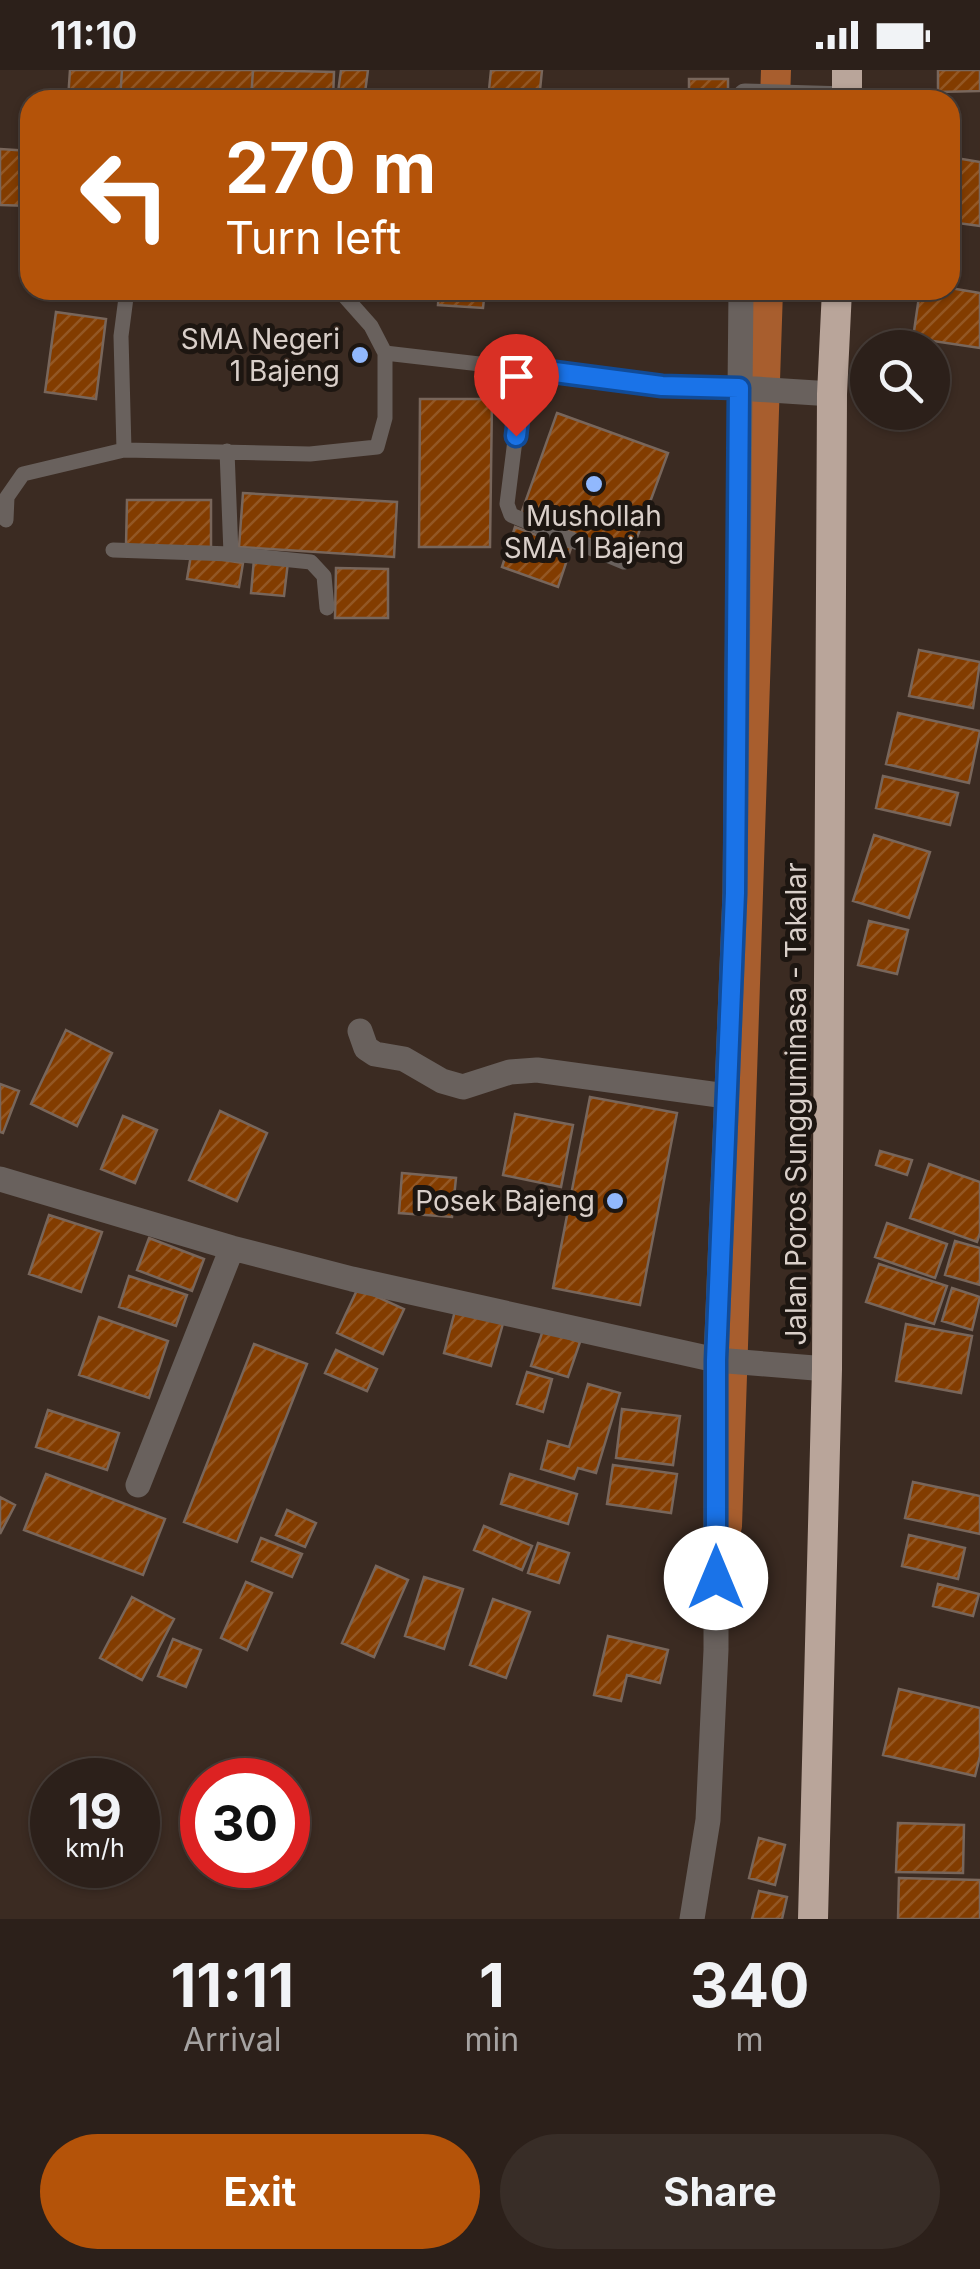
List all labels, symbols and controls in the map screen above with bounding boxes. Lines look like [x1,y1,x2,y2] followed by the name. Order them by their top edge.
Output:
[50,12,137,58] text: 11:10
[225,125,436,210] text: 270 m
[60,130,190,260] icon: left
[225,210,401,265] text: Turn left
[181,322,340,388] place label: SMA Negeri 1 Bajeng
[850,330,950,430] map controls
[850,330,950,430] button: search
[474,334,559,437] pin
[349,344,371,366] marker: SMA Negeri 1 Bajeng
[489,349,544,404] icon: arrive
[583,473,605,495] marker: Mushollah SMA 1 Bajeng
[504,499,684,565] place label: Mushollah SMA 1 Bajeng
[779,862,813,1346] street label: Jalan Poros Sungguminasa - Takalar
[415,1184,595,1218] place label: Posek Bajeng
[604,1190,626,1212] marker: Posek Bajeng
[664,1526,768,1630] position arrow
[180,1758,310,1888] speed limit sign: 30
[68,1781,122,1841] text: 19
[65,1833,125,1863] text: km/h
[171,1949,294,2021] text: 11:11
[479,1949,505,2021] text: 1
[690,1949,809,2021] text: 340
[183,2020,281,2059] text: Arrival
[465,2020,519,2059] text: min
[736,2020,764,2059] text: m
[40,2134,480,2249] button: Exit
[500,2134,940,2249] button: Share

